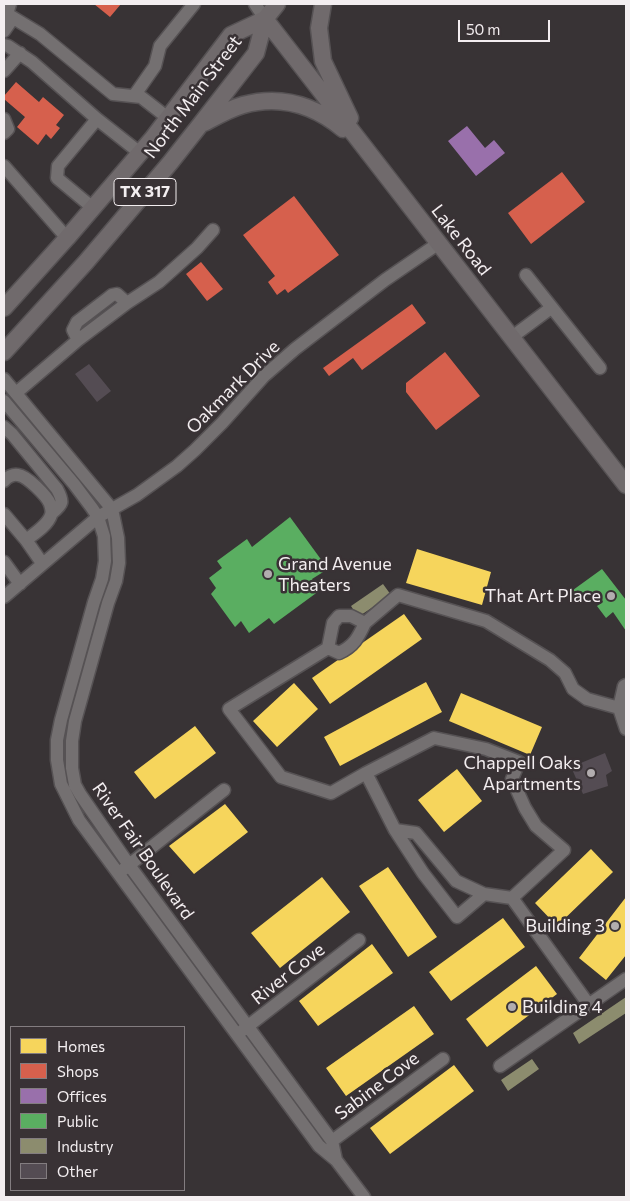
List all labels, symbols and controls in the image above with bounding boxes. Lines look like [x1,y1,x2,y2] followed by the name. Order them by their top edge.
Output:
[460,10,552,42] scale bar
[466,20,500,38] text: 50 m
[140,31,246,163] street label: North Main Street
[114,178,176,206] road number: TX 317
[427,200,495,280] street label: Lake Road
[182,336,284,438] street label: Oakmark Drive
[278,553,392,596] place label: Grand Avenue Theaters
[262,568,274,580] marker: Grand Avenue Theaters
[485,585,601,607] place label: That Art Place
[605,590,617,602] marker: That Art Place
[463,752,581,794] place label: Chappell Oaks Apartments
[585,767,597,779] marker: Chappell Oaks Apartments
[88,778,198,924] street label: River Fair Boulevard
[525,915,605,937] place label: Building 3
[609,920,621,932] marker: Building 3
[247,939,329,1009] street label: River Cove
[522,996,602,1018] place label: Building 4
[506,1001,518,1013] marker: Building 4
[10,1026,185,1191] legend
[57,1037,105,1055] text: Homes
[331,1047,423,1125] street label: Sabine Cove
[57,1062,99,1080] text: Shops
[57,1087,107,1105] text: Offices
[57,1112,99,1130] text: Public
[57,1137,114,1155] text: Industry
[57,1162,98,1180] text: Other

